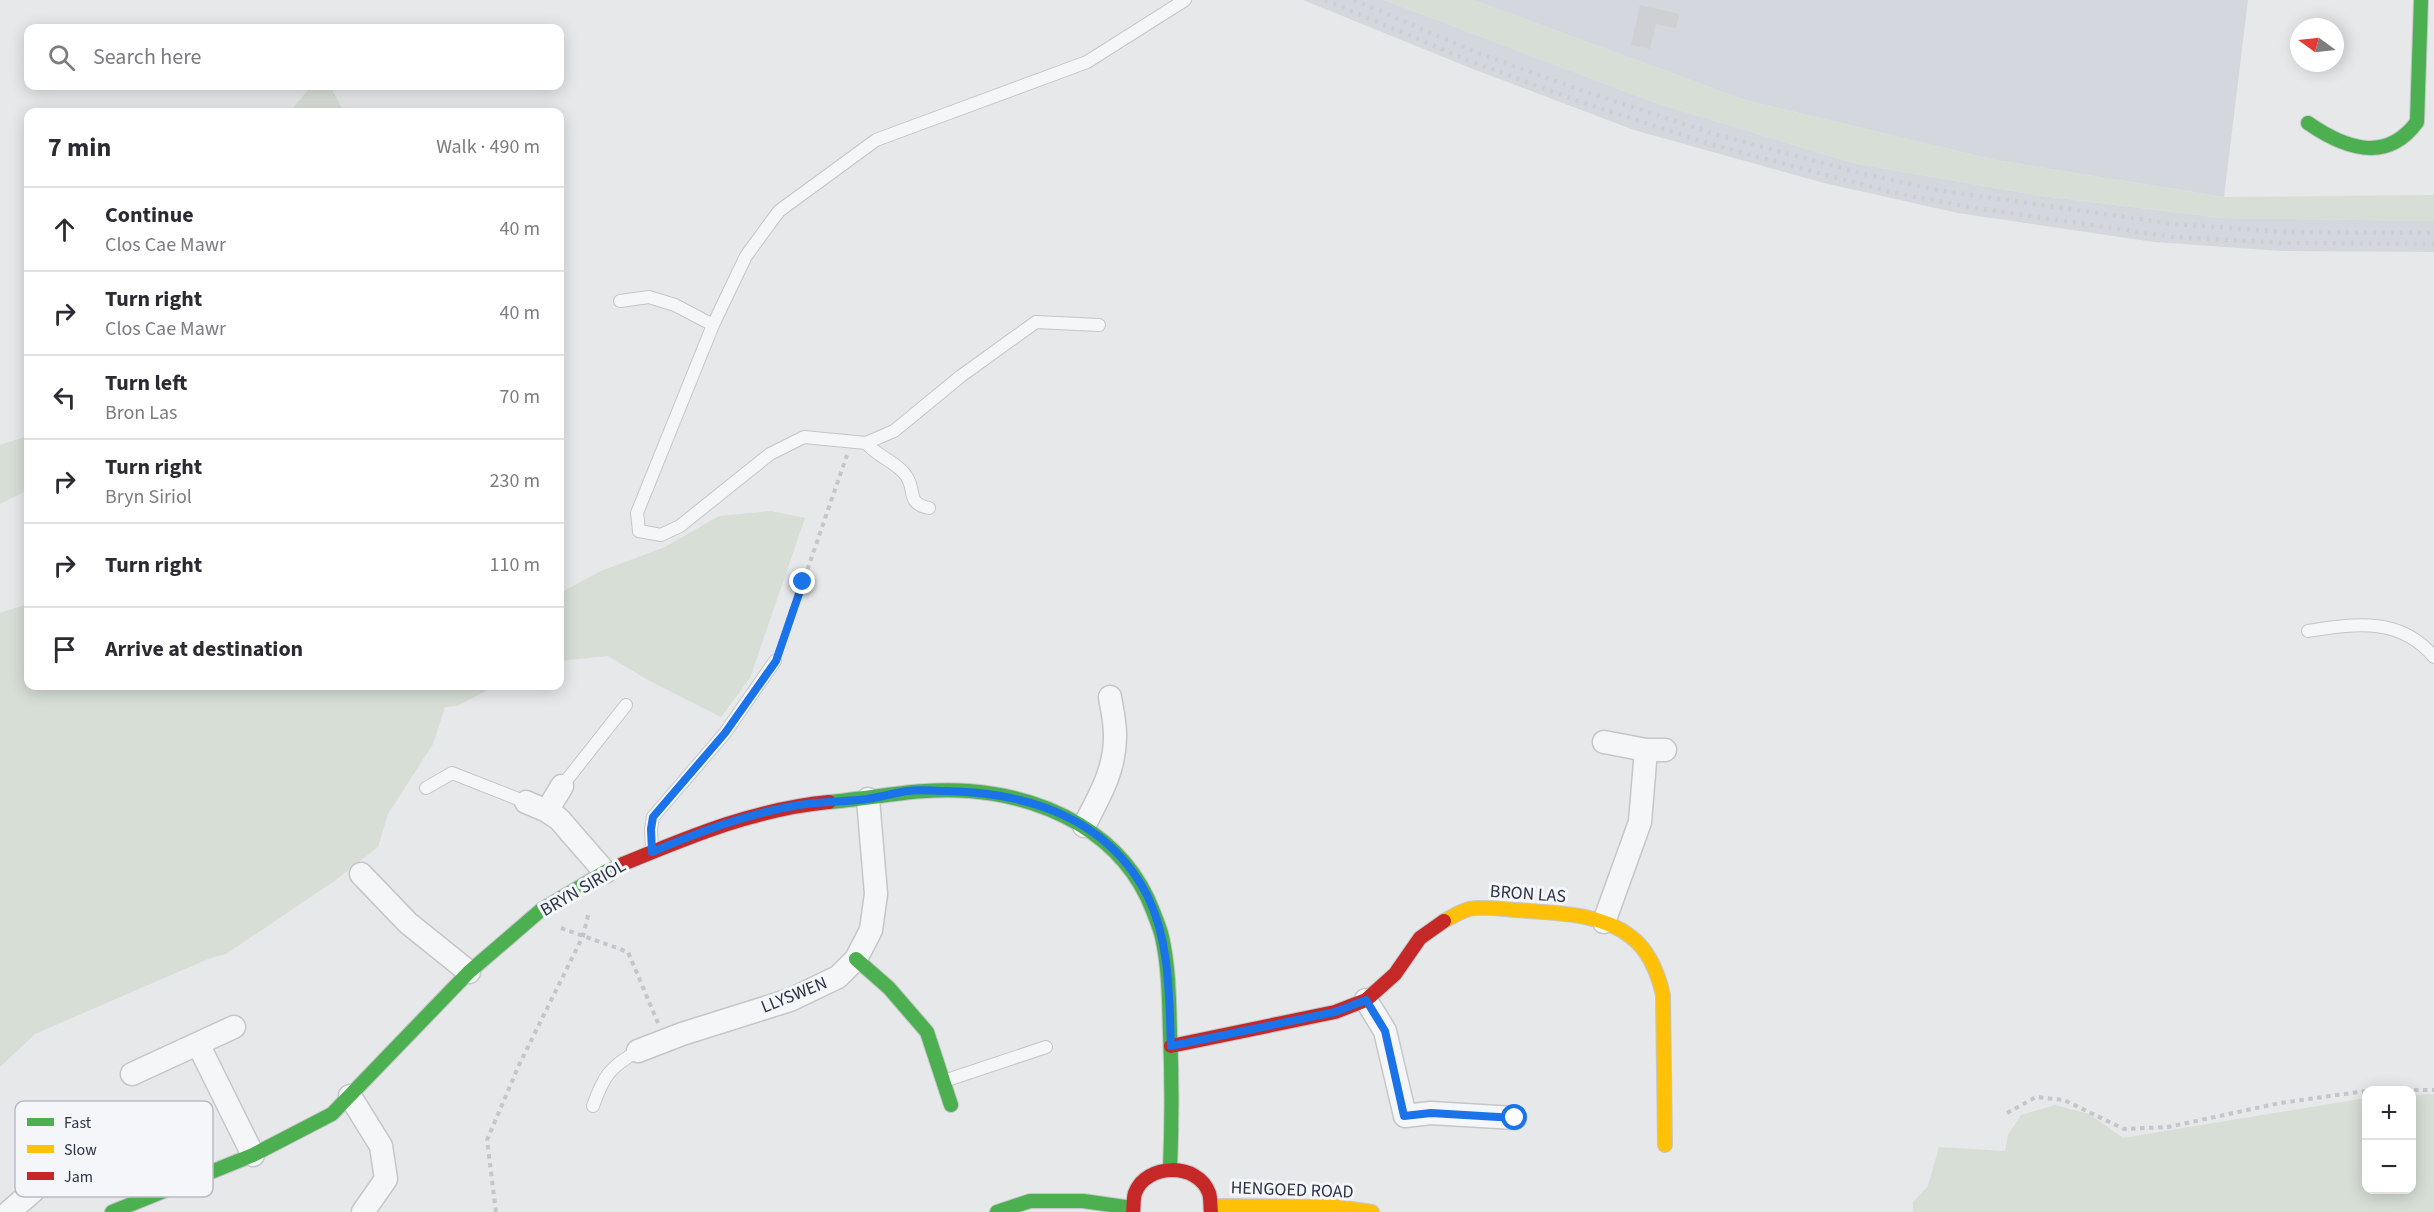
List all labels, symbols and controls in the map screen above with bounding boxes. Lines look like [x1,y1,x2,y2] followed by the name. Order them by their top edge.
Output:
[2290,18,2344,72] north arrow
[24,24,564,90] search box
[45,41,78,74] icon: search
[93,41,201,73] text: Search here
[48,129,111,166] text: 7 min
[436,133,540,161] text: Walk · 490 m
[105,199,194,231] text: Continue
[48,213,81,246] icon: ahead
[500,215,540,243] text: 40 m
[105,231,226,259] text: Clos Cae Mawr
[105,283,202,315] text: Turn right
[48,297,81,330] icon: right
[500,299,540,327] text: 40 m
[105,315,226,343] text: Clos Cae Mawr
[105,367,187,399] text: Turn left
[48,381,81,414] icon: left
[500,383,540,411] text: 70 m
[105,399,177,427] text: Bron Las
[105,451,202,483] text: Turn right
[48,465,81,498] icon: right
[490,467,540,495] text: 230 m
[105,483,192,511] text: Bryn Siriol
[48,549,81,582] icon: right
[105,549,202,581] text: Turn right
[490,551,540,579] text: 110 m
[789,568,815,594] route end
[48,633,81,666] icon: arrive
[105,633,303,665] text: Arrive at destination
[536,853,630,922] street label: BRYN SIRIOL
[1489,879,1567,909] street label: BRON LAS
[757,970,831,1020] street label: LLYSWEN
[2362,1086,2416,1194] map controls
[2362,1086,2416,1140] button: +
[15,1101,213,1197] legend
[1501,1104,1527,1130] route start
[64,1112,92,1134] text: Fast
[64,1139,97,1161] text: Slow
[2362,1140,2416,1194] button: −
[64,1166,93,1188] text: Jam
[1230,1175,1354,1205] street label: HENGOED ROAD

